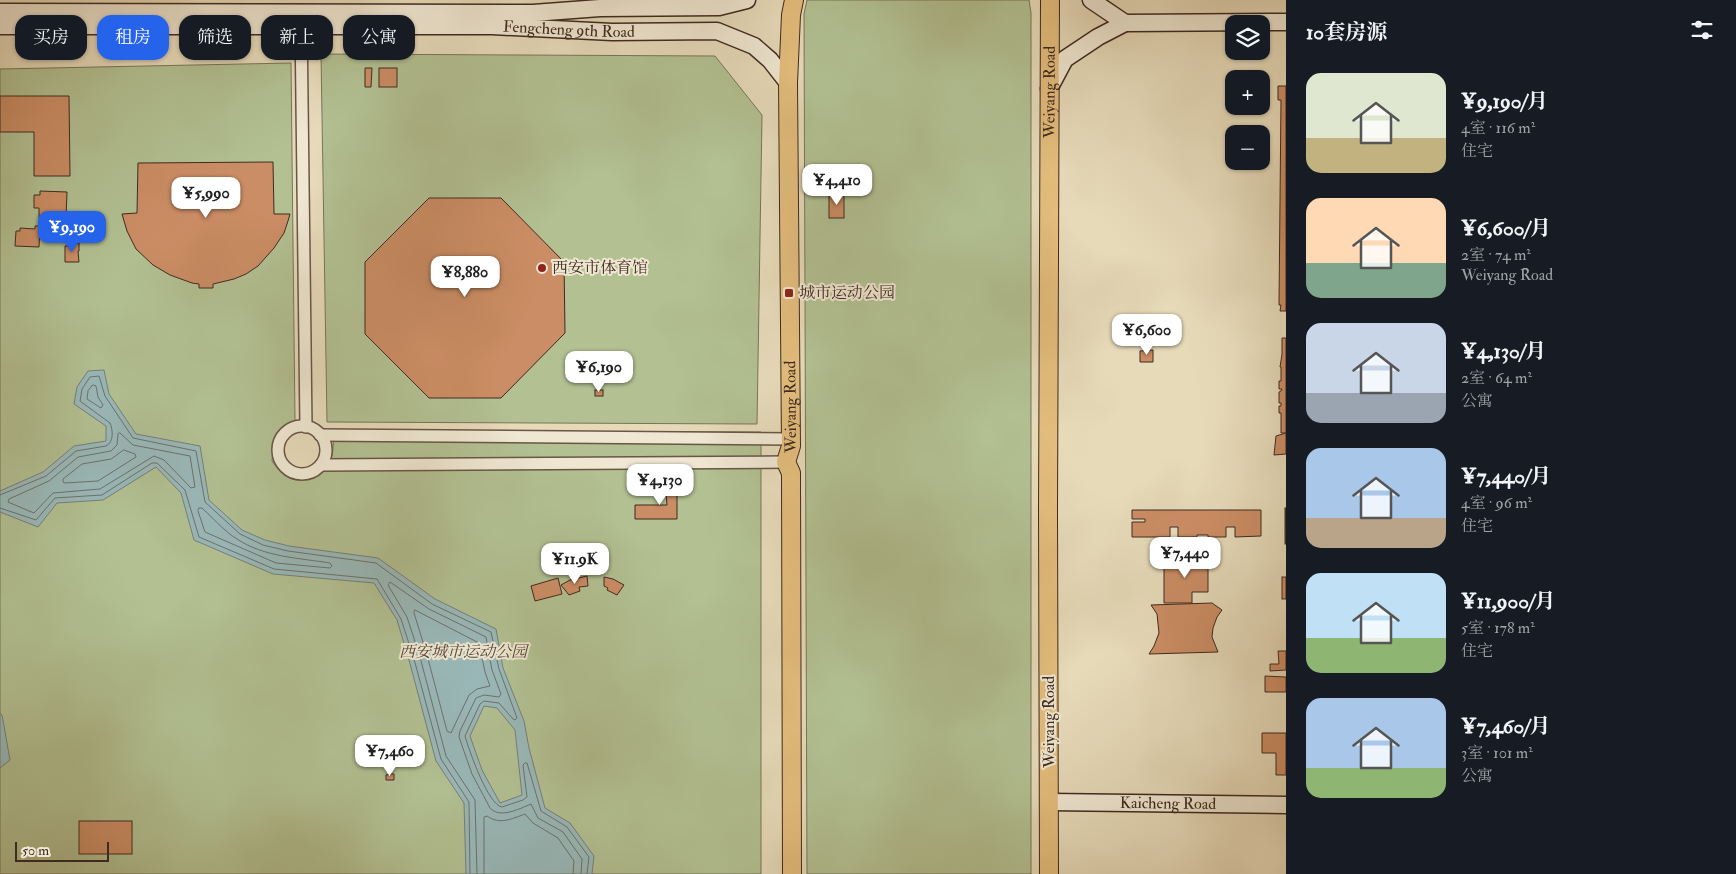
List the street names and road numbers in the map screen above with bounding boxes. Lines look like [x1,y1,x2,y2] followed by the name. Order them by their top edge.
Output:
[502,17,635,42] street label: Fengcheng 9th Road
[1039,46,1060,139] street label: Weiyang Road
[780,361,801,454] street label: Weiyang Road
[1039,676,1059,769] street label: Weiyang Road
[1120,793,1216,814] street label: Kaicheng Road

